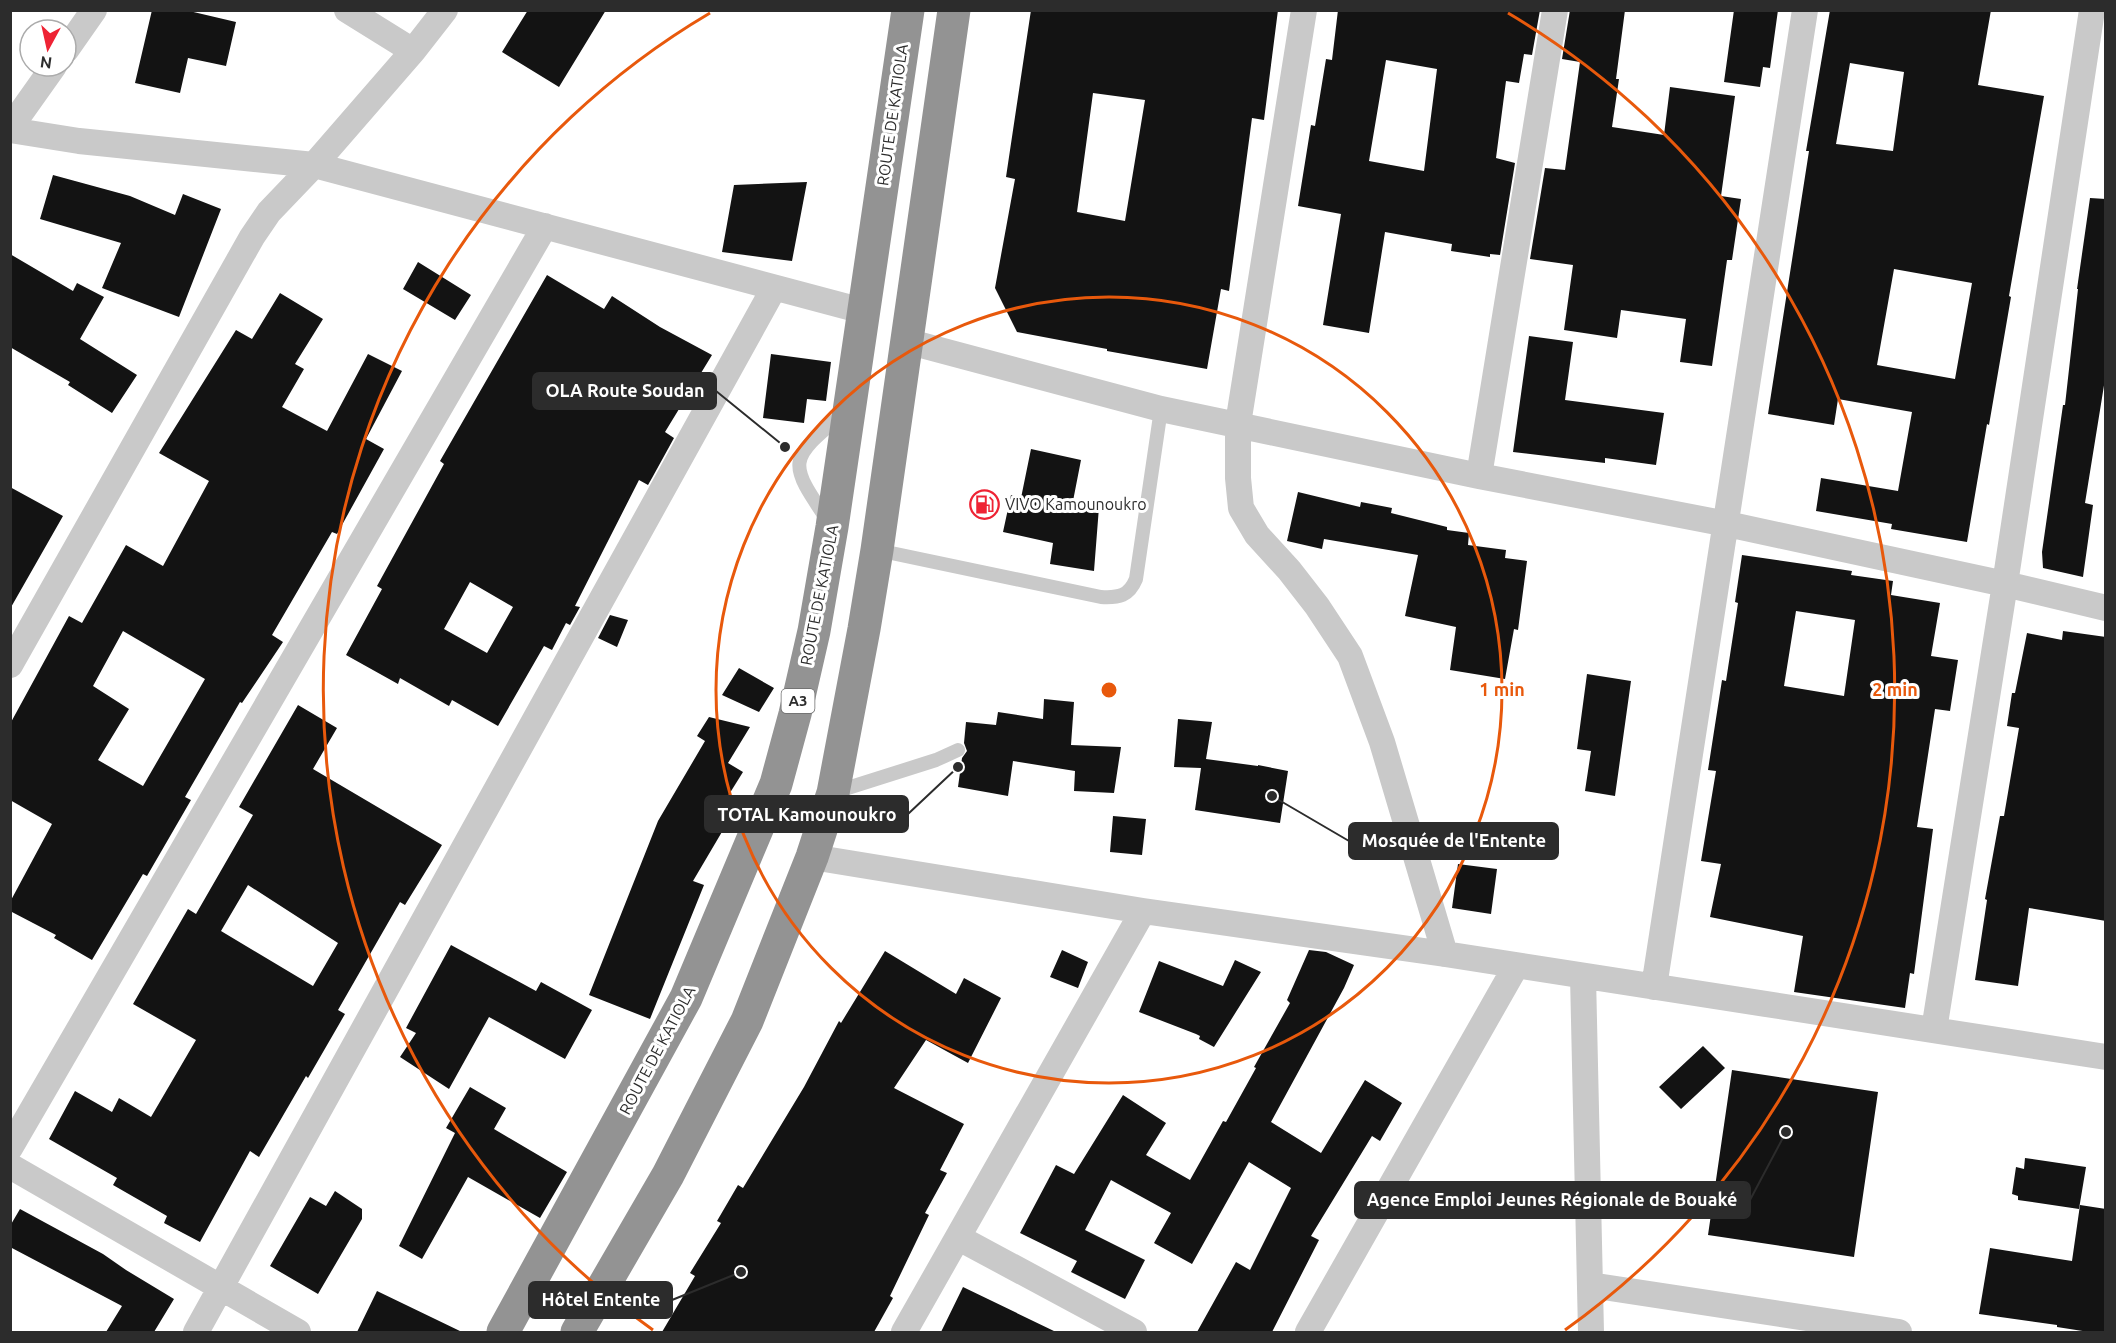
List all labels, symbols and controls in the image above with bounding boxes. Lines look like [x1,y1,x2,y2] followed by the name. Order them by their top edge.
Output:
[18,18,78,78] north arrow
[873,42,911,187] street label: ROUTE DE KATIOLA
[39,53,53,73] text: N
[533,373,716,409] callout: OLA Route Soudan
[545,380,705,400] text: OLA Route Soudan
[968,488,1000,520] fuel station icon: VIVO Kamounoukro
[1005,495,1147,513] place label: VIVO Kamounoukro
[797,523,842,667] street label: ROUTE DE KATIOLA
[1479,679,1525,699] text: 1 min
[1872,679,1918,699] text: 2 min
[1099,680,1119,700] centre of rings
[782,689,814,713] road number: A3
[705,796,908,832] callout: TOTAL Kamounoukro
[717,804,897,824] text: TOTAL Kamounoukro
[1349,823,1558,859] callout: Mosquée de l'Entente
[1362,830,1546,850] text: Mosquée de l'Entente
[615,982,699,1117] street label: ROUTE DE KATIOLA
[1355,1182,1750,1218] callout: Agence Emploi Jeunes Régionale de Bouaké
[1367,1189,1737,1209] text: Agence Emploi Jeunes Régionale de Bouaké
[529,1282,672,1318] callout: Hôtel Entente
[542,1289,660,1309] text: Hôtel Entente

